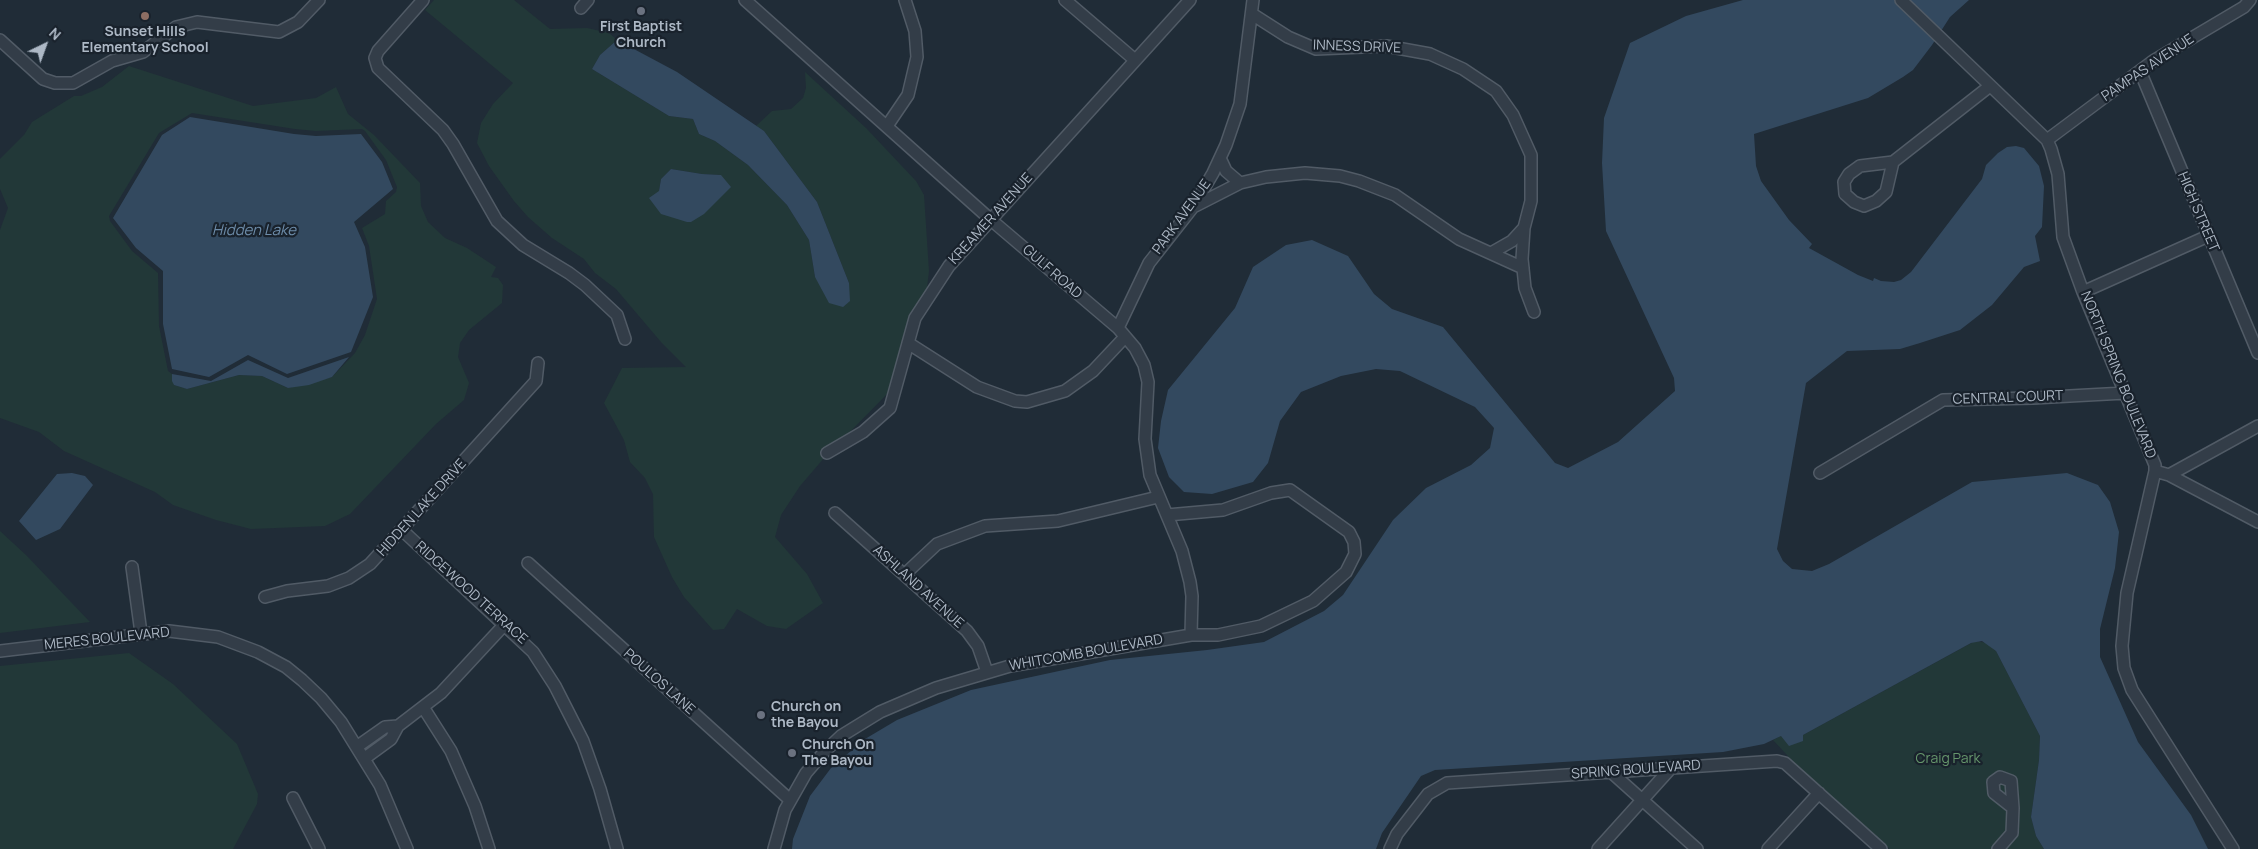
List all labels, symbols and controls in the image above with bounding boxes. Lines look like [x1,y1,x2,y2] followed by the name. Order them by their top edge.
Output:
[635,5,647,17] marker: First Baptist Church
[139,10,151,22] marker: Sunset Hills Elementary School
[600,19,682,52] place label: First Baptist Church
[20,20,70,70] north arrow
[45,23,65,44] text: N
[81,24,209,56] place label: Sunset Hills Elementary School
[2099,31,2197,105] street label: PAMPAS AVENUE
[1313,37,1401,57] street label: INNESS DRIVE
[2174,169,2222,255] street label: HIGH STREET
[946,170,1036,268] street label: KREAMER AVENUE
[1149,176,1215,258] street label: PARK AVENUE
[212,222,296,240] water label: Hidden Lake
[1019,242,1085,302] street label: GULF ROAD
[2077,289,2159,461] street label: NORTH SPRING BOULEVARD
[1952,388,2064,408] street label: CENTRAL COURT
[374,456,470,560] street label: HIDDEN LAKE DRIVE
[411,538,531,648] street label: RIDGEWOOD TERRACE
[869,542,967,632] street label: ASHLAND AVENUE
[44,624,170,654] street label: MERES BOULEVARD
[1008,631,1164,675] street label: WHITCOMB BOULEVARD
[620,646,698,718] street label: POULOS LANE
[771,699,841,732] place label: Church on the Bayou
[755,709,767,721] marker: Church on the Bayou
[802,737,874,770] place label: Church On The Bayou
[786,747,798,759] marker: Church On The Bayou
[1916,751,1980,767] park label: Craig Park
[1571,757,1701,783] street label: SPRING BOULEVARD

